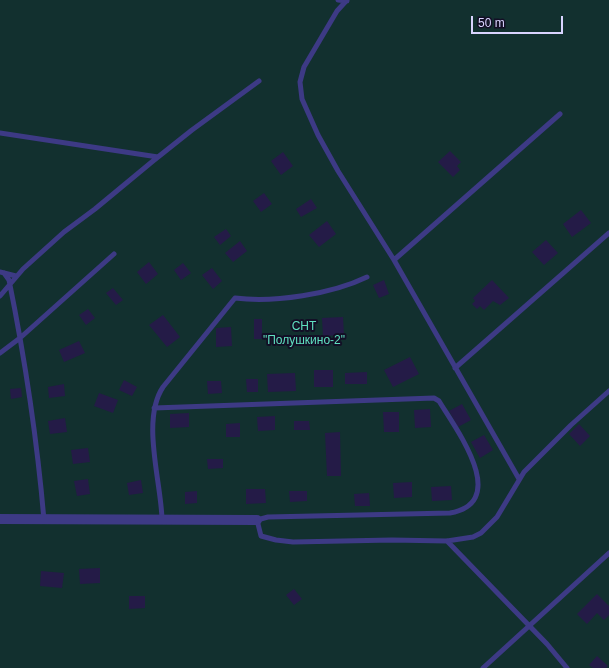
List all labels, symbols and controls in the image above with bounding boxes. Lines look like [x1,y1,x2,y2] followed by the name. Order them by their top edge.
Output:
[473,8,565,34] scale bar
[478,16,505,30] text: 50 m
[263,320,345,348] park label: СНТ "Полушкино-2"

